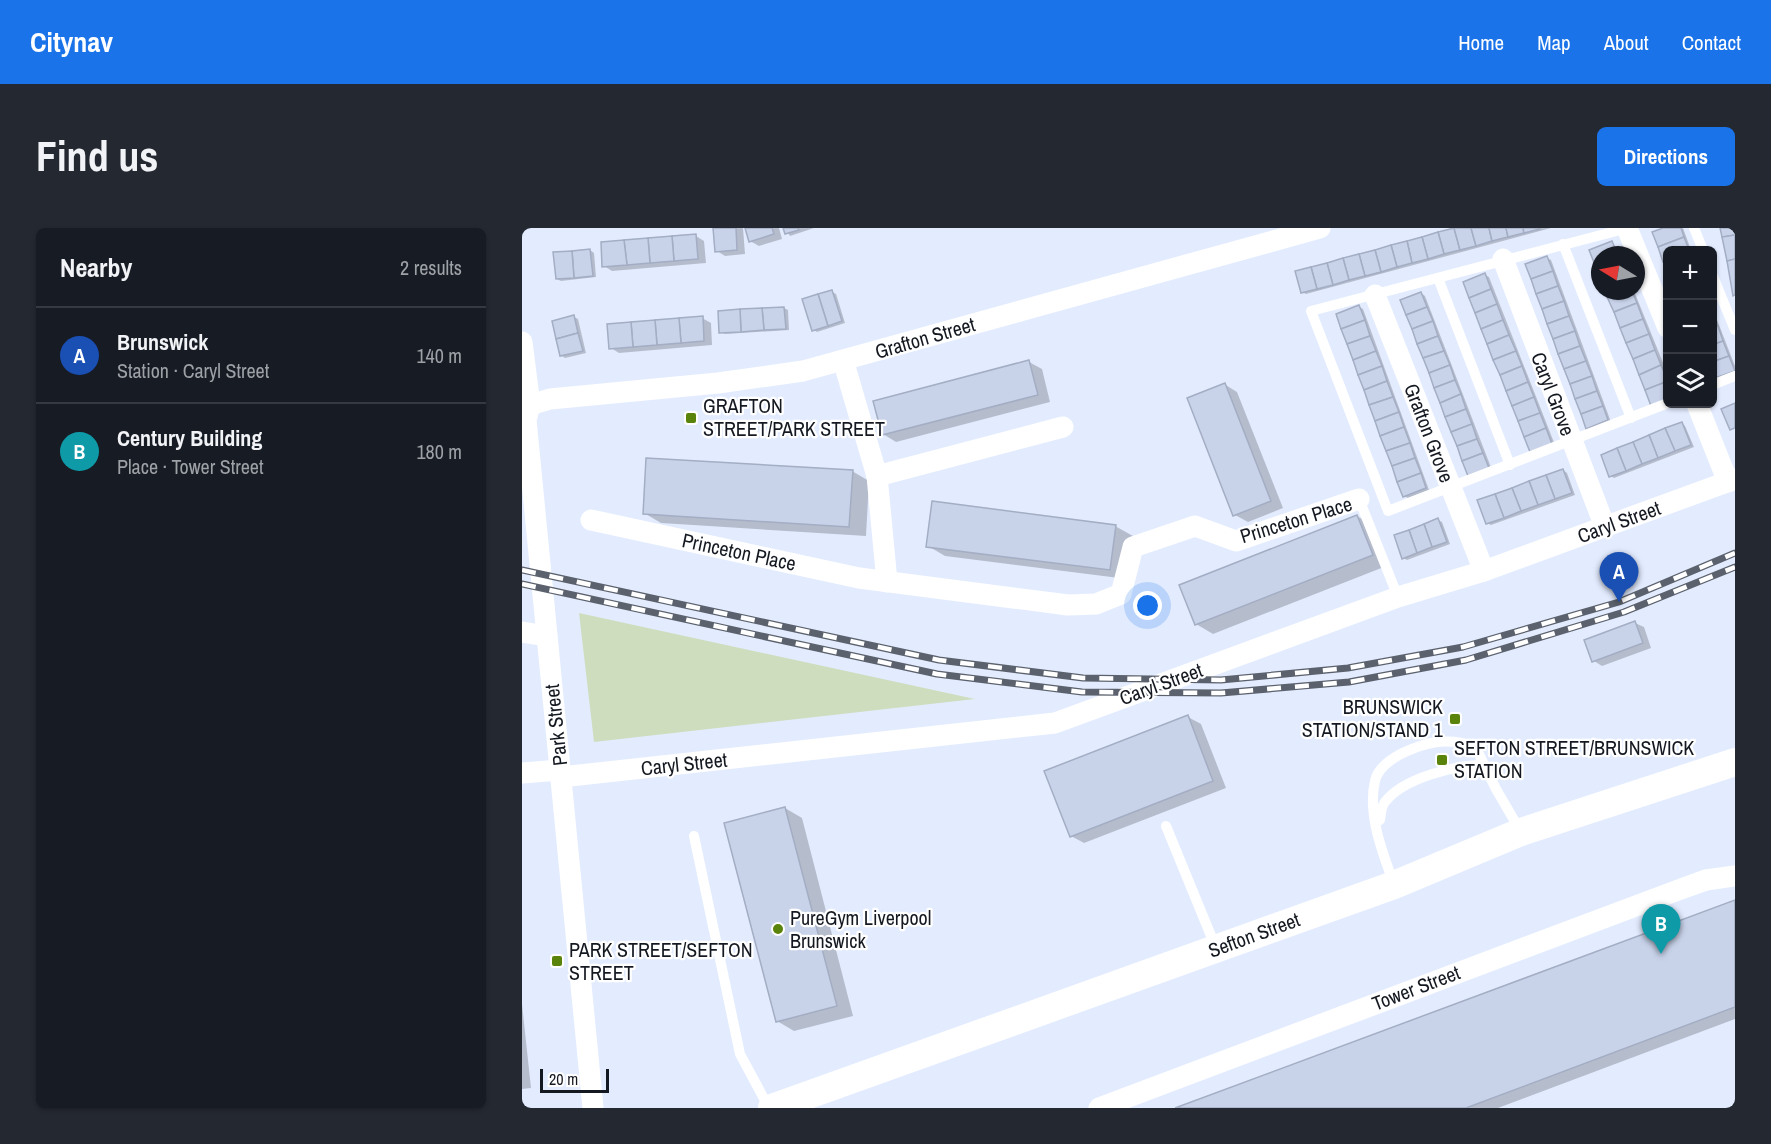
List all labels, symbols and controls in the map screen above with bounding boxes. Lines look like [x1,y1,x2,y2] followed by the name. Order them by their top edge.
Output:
[30,23,113,61] text: Citynav
[1458,28,1504,57] text: Home
[1537,28,1571,57] text: Map
[1604,28,1649,57] text: About
[1682,28,1741,57] text: Contact
[1597,127,1735,186] button: Directions
[36,128,158,184] text: Find us
[1591,246,1645,300] north arrow
[1663,246,1717,408] map controls
[1663,246,1717,300] button: +
[60,250,132,285] text: Nearby
[400,254,462,281] text: 2 results
[1663,300,1717,354] button: −
[872,310,979,365] street label: Grafton Street
[117,327,208,357] text: Brunswick
[74,342,85,369] text: A
[416,342,462,369] text: 140 m
[1525,348,1582,439] street label: Caryl Grove
[1663,354,1717,408] button: layers
[117,357,269,384] text: Station · Caryl Street
[1398,379,1461,486] street label: Grafton Grove
[703,392,885,442] place label: GRAFTON STREET/PARK STREET
[684,411,698,425] marker: GRAFTON STREET/PARK STREET
[117,423,262,453] text: Century Building
[74,438,85,465] text: B
[416,438,462,465] text: 180 m
[117,453,263,480] text: Place · Tower Street
[1237,490,1355,549] street label: Princeton Place
[1574,494,1665,549] street label: Caryl Street
[680,526,799,577] street label: Princeton Place
[1600,552,1638,602] pin: A
[1133,591,1162,620] your location
[1116,656,1207,711] street label: Caryl Street
[538,682,573,767] street label: Park Street
[1302,693,1443,743] place label: BRUNSWICK STATION/STAND 1
[1448,712,1462,726] marker: BRUNSWICK STATION/STAND 1
[1454,734,1694,784] place label: SEFTON STREET/BRUNSWICK STATION
[639,746,729,781] street label: Caryl Street
[1435,753,1449,767] marker: SEFTON STREET/BRUNSWICK STATION
[790,904,931,954] place label: PureGym Liverpool Brunswick
[1642,904,1680,954] pin: B
[1204,905,1304,964] street label: Sefton Street
[771,922,785,936] marker: PureGym Liverpool Brunswick
[569,936,753,986] place label: PARK STREET/SEFTON STREET
[550,954,564,968] marker: PARK STREET/SEFTON STREET
[1368,958,1464,1017] street label: Tower Street
[540,1066,609,1094] scale bar
[549,1068,578,1090] text: 20 m

